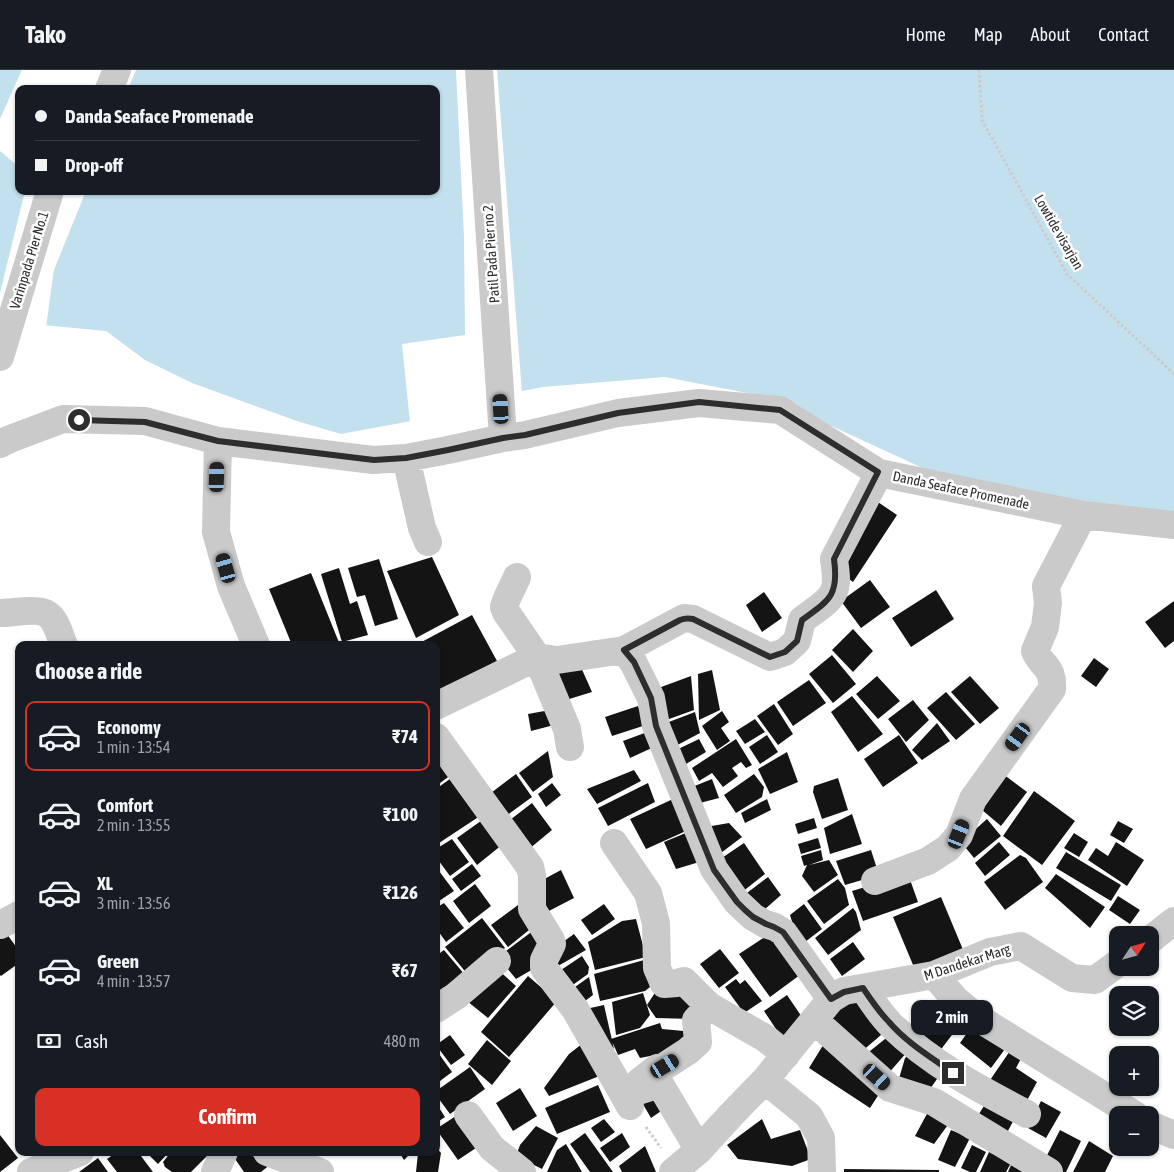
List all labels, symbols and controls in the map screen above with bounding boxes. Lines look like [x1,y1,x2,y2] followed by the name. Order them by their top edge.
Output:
[25,21,66,48] text: Tako
[906,24,946,45] text: Home
[974,24,1003,45] text: Map
[1031,24,1070,45] text: About
[1098,24,1149,45] text: Contact
[65,105,254,127] text: Danda Seaface Promenade
[65,154,123,176] text: Drop-off
[1031,192,1087,272] street label: Lowtide visarjan
[480,204,502,304] street label: Patil Pada Pier no 2
[7,209,51,311] street label: Varinpada Pier No.1
[492,394,509,424] car
[68,409,90,431] route start
[208,462,225,492] car
[891,468,1031,512] street label: Danda Seaface Promenade
[214,552,237,584] car
[35,658,142,684] text: Choose a ride
[37,714,82,759] icon: car
[97,716,161,738] text: Economy
[1003,720,1032,754] car
[392,725,418,747] text: ₹74
[97,738,170,756] text: 1 min · 13:54
[37,792,82,837] icon: car
[97,794,153,816] text: Comfort
[383,803,418,825] text: ₹100
[97,816,170,834] text: 2 min · 13:55
[946,817,971,851] car
[37,870,82,915] icon: car
[97,872,113,894] text: XL
[383,881,418,903] text: ₹126
[97,894,170,912] text: 3 min · 13:56
[1109,926,1159,976] north arrow
[1109,926,1159,1156] map controls
[922,941,1012,983] street label: M Dandekar Marg
[37,948,82,993] icon: car
[97,950,139,972] text: Green
[392,959,418,981] text: ₹67
[97,972,170,990] text: 4 min · 13:57
[1109,986,1159,1036] button: layers
[912,1000,994,1036] callout: 2 min
[936,1008,968,1026] text: 2 min
[35,1027,63,1055] icon: cash
[75,1030,108,1052] text: Cash
[384,1032,420,1050] text: 480 m
[1109,1046,1159,1096] button: +
[648,1052,681,1080] car
[860,1061,893,1093] car
[942,1062,964,1084] route end
[35,1088,420,1146] button: Confirm
[1109,1106,1159,1156] button: −

